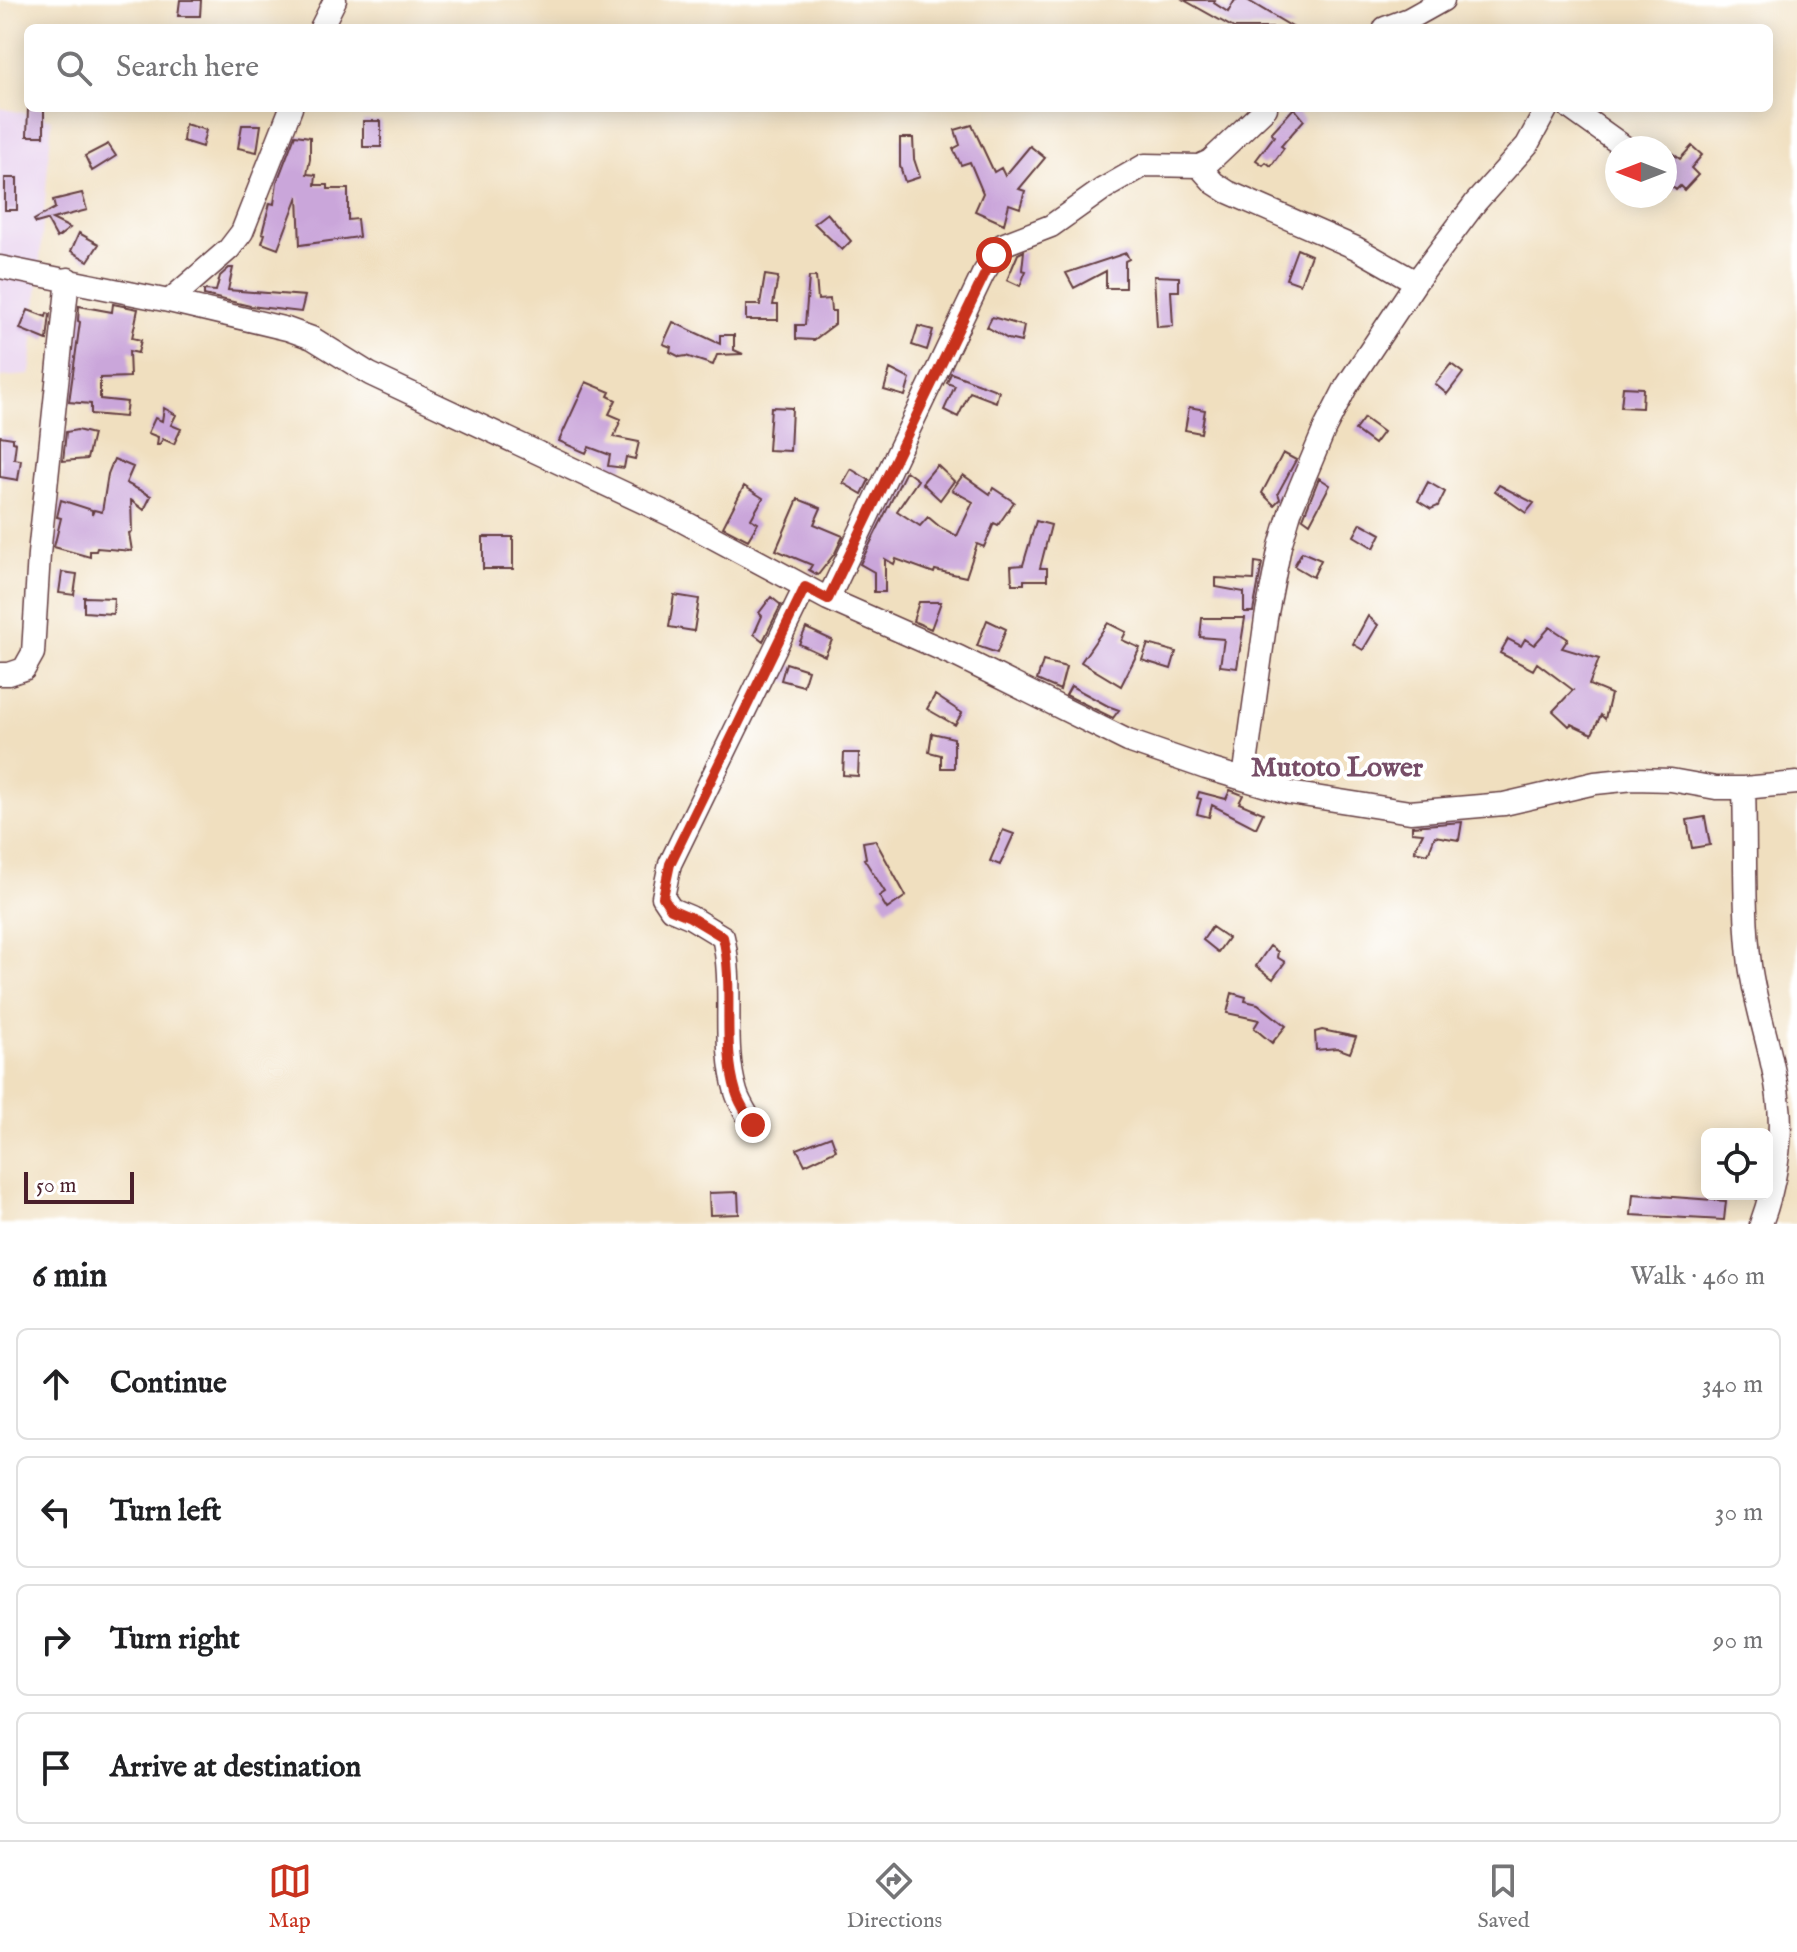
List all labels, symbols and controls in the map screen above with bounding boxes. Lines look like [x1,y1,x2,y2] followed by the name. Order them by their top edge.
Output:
[24,24,1773,112] search box
[52,46,96,90] icon: search
[116,49,259,87] text: Search here
[1605,136,1677,208] north arrow
[976,237,1012,273] route start
[1251,751,1424,786] district label: Mutoto Lower
[735,1107,771,1143] route end
[1701,1128,1773,1200] map controls
[1701,1128,1773,1200] button: locate
[24,1168,134,1204] scale bar
[36,1172,77,1200] text: 50 m
[32,1255,107,1298] text: 6 min
[1630,1260,1765,1293] text: Walk · 460 m
[34,1362,78,1406] icon: ahead
[110,1365,227,1403] text: Continue
[1702,1368,1763,1401] text: 340 m
[34,1490,78,1534] icon: left
[110,1493,221,1531] text: Turn left
[1715,1496,1763,1529] text: 30 m
[34,1618,78,1662] icon: right
[110,1621,240,1659] text: Turn right
[1713,1624,1763,1657] text: 90 m
[34,1746,78,1790] icon: arrive
[110,1749,361,1787] text: Arrive at destination
[268,1859,312,1935] tab: Map
[847,1859,942,1935] tab: Directions
[1477,1859,1529,1935] tab: Saved

